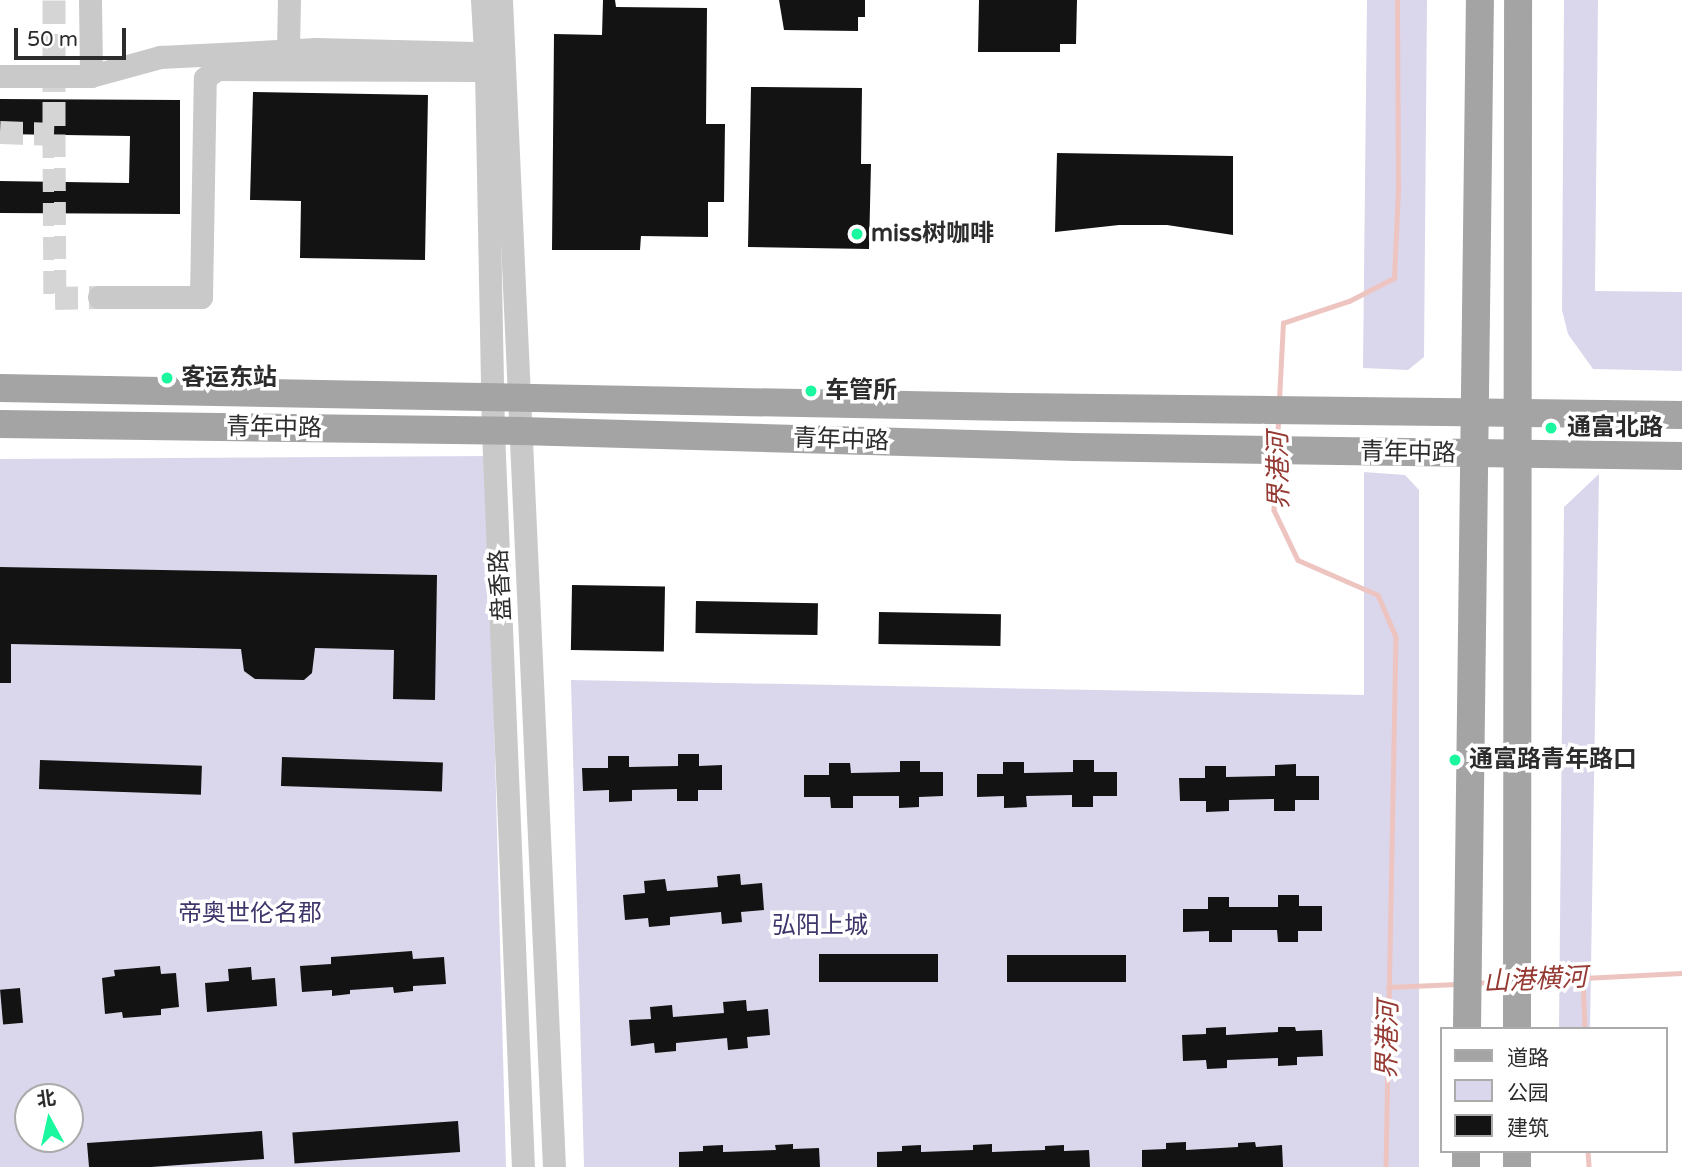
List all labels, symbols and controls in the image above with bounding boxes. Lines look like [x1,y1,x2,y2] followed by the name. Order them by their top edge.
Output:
[18,14,130,58] scale bar
[27,27,78,52] text: 50 m
[871,220,994,248] place label: miss树咖啡
[849,226,865,242] marker: miss树咖啡
[181,364,277,392] place label: 客运东站
[159,370,175,386] marker: 客运东站
[825,377,897,405] place label: 车管所
[803,383,819,399] marker: 车管所
[226,413,322,443] street label: 青年中路
[1567,414,1663,442] place label: 通富北路
[1541,418,1561,438] marker: 通富北路
[793,424,889,456] street label: 青年中路
[1263,432,1295,510] water label: 界港河
[1360,438,1456,468] street label: 青年中路
[485,548,517,622] street label: 盘香路
[1469,746,1637,774] place label: 通富路青年路口
[1447,752,1463,768] marker: 通富路青年路口
[178,900,322,928] park label: 帝奥世伦名郡
[772,912,868,940] park label: 弘阳上城
[1482,962,1588,998] water label: 山港横河
[1372,1001,1404,1079] water label: 界港河
[1440,1027,1668,1153] legend
[1507,1046,1549,1071] text: 道路
[1507,1081,1549,1106] text: 公园
[14,1083,84,1153] north arrow
[35,1087,57,1111] text: 北
[1507,1116,1549,1141] text: 建筑

